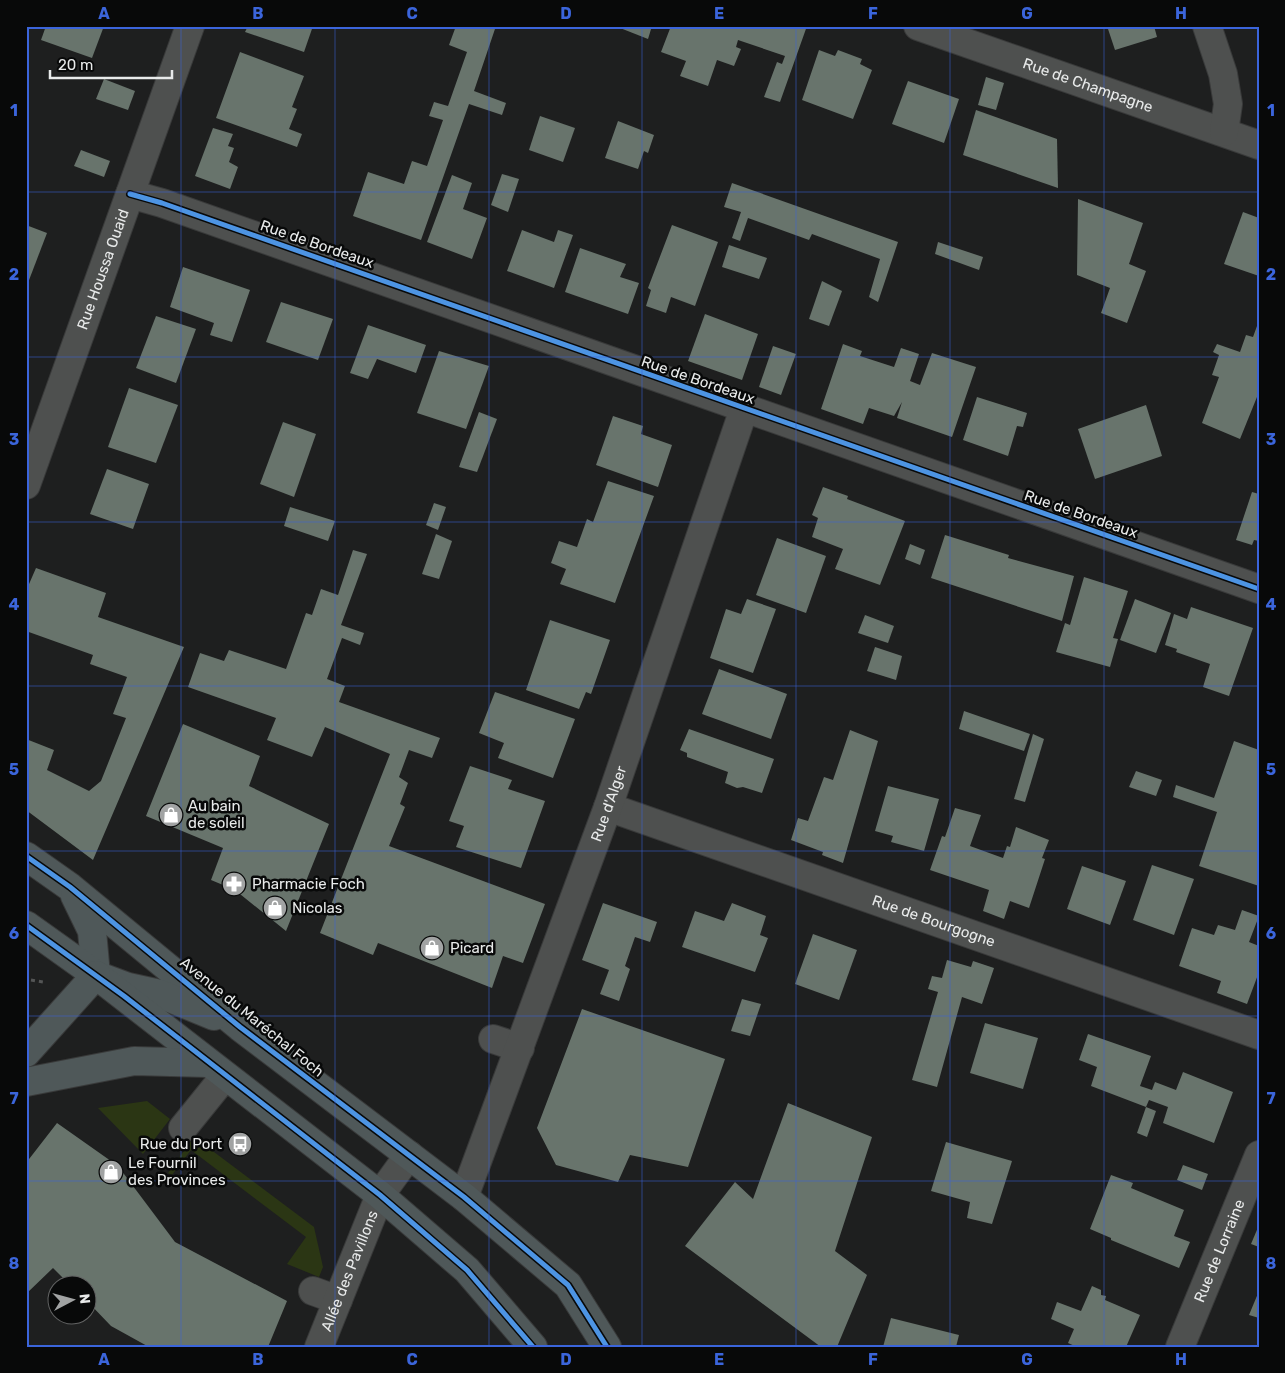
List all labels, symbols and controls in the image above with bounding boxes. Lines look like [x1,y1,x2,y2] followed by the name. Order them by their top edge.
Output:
[98,4,110,23] text: A
[252,4,264,23] text: B
[406,4,418,23] text: C
[560,4,572,23] text: D
[714,4,724,23] text: E
[868,4,878,23] text: F
[1021,4,1033,23] text: G
[1175,4,1187,23] text: H
[50,48,172,80] scale bar
[1021,54,1155,116] street label: Rue de Champagne
[58,56,93,74] text: 20 m
[10,101,18,120] text: 1
[1267,101,1275,120] text: 1
[73,207,133,332] street label: Rue Houssa Ouaid
[258,216,376,272] street label: Rue de Bordeaux
[9,265,19,284] text: 2
[1266,265,1276,284] text: 2
[639,352,757,408] street label: Rue de Bordeaux
[9,430,19,449] text: 3
[1266,430,1276,449] text: 3
[1022,486,1140,542] street label: Rue de Bordeaux
[9,595,20,614] text: 4
[1266,595,1277,614] text: 4
[9,760,19,779] text: 5
[1266,760,1276,779] text: 5
[587,763,630,844] street label: Rue d'Alger
[188,797,245,832] place label: Au bain de soleil
[158,802,184,828] shop icon: Au bain de soleil
[221,871,247,897] pharmacy icon: Pharmacie Foch
[252,875,365,893] place label: Pharmacie Foch
[870,891,998,951] street label: Rue de Bourgogne
[262,895,288,921] shop icon: Nicolas
[292,899,343,917] place label: Nicolas
[9,924,19,943] text: 6
[1266,924,1276,943] text: 6
[419,935,445,961] shop icon: Picard
[450,939,494,957] place label: Picard
[177,953,327,1081] street label: Avenue du Maréchal Foch
[9,1089,19,1108] text: 7
[1266,1089,1276,1108] text: 7
[227,1131,253,1157] bus stop icon: Rue du Port
[140,1135,222,1153] place label: Rue du Port
[128,1154,226,1189] place label: Le Fournil des Provinces
[98,1159,124,1185] shop icon: Le Fournil des Provinces
[1190,1197,1249,1305] street label: Rue de Lorraine
[317,1207,382,1334] street label: Allée des Pavillons
[9,1254,20,1273] text: 8
[1266,1254,1277,1273] text: 8
[48,1276,98,1326] north arrow
[75,1293,93,1305] text: N
[98,1350,110,1369] text: A
[252,1350,264,1369] text: B
[406,1350,418,1369] text: C
[560,1350,572,1369] text: D
[714,1350,724,1369] text: E
[868,1350,878,1369] text: F
[1021,1350,1033,1369] text: G
[1175,1350,1187,1369] text: H

